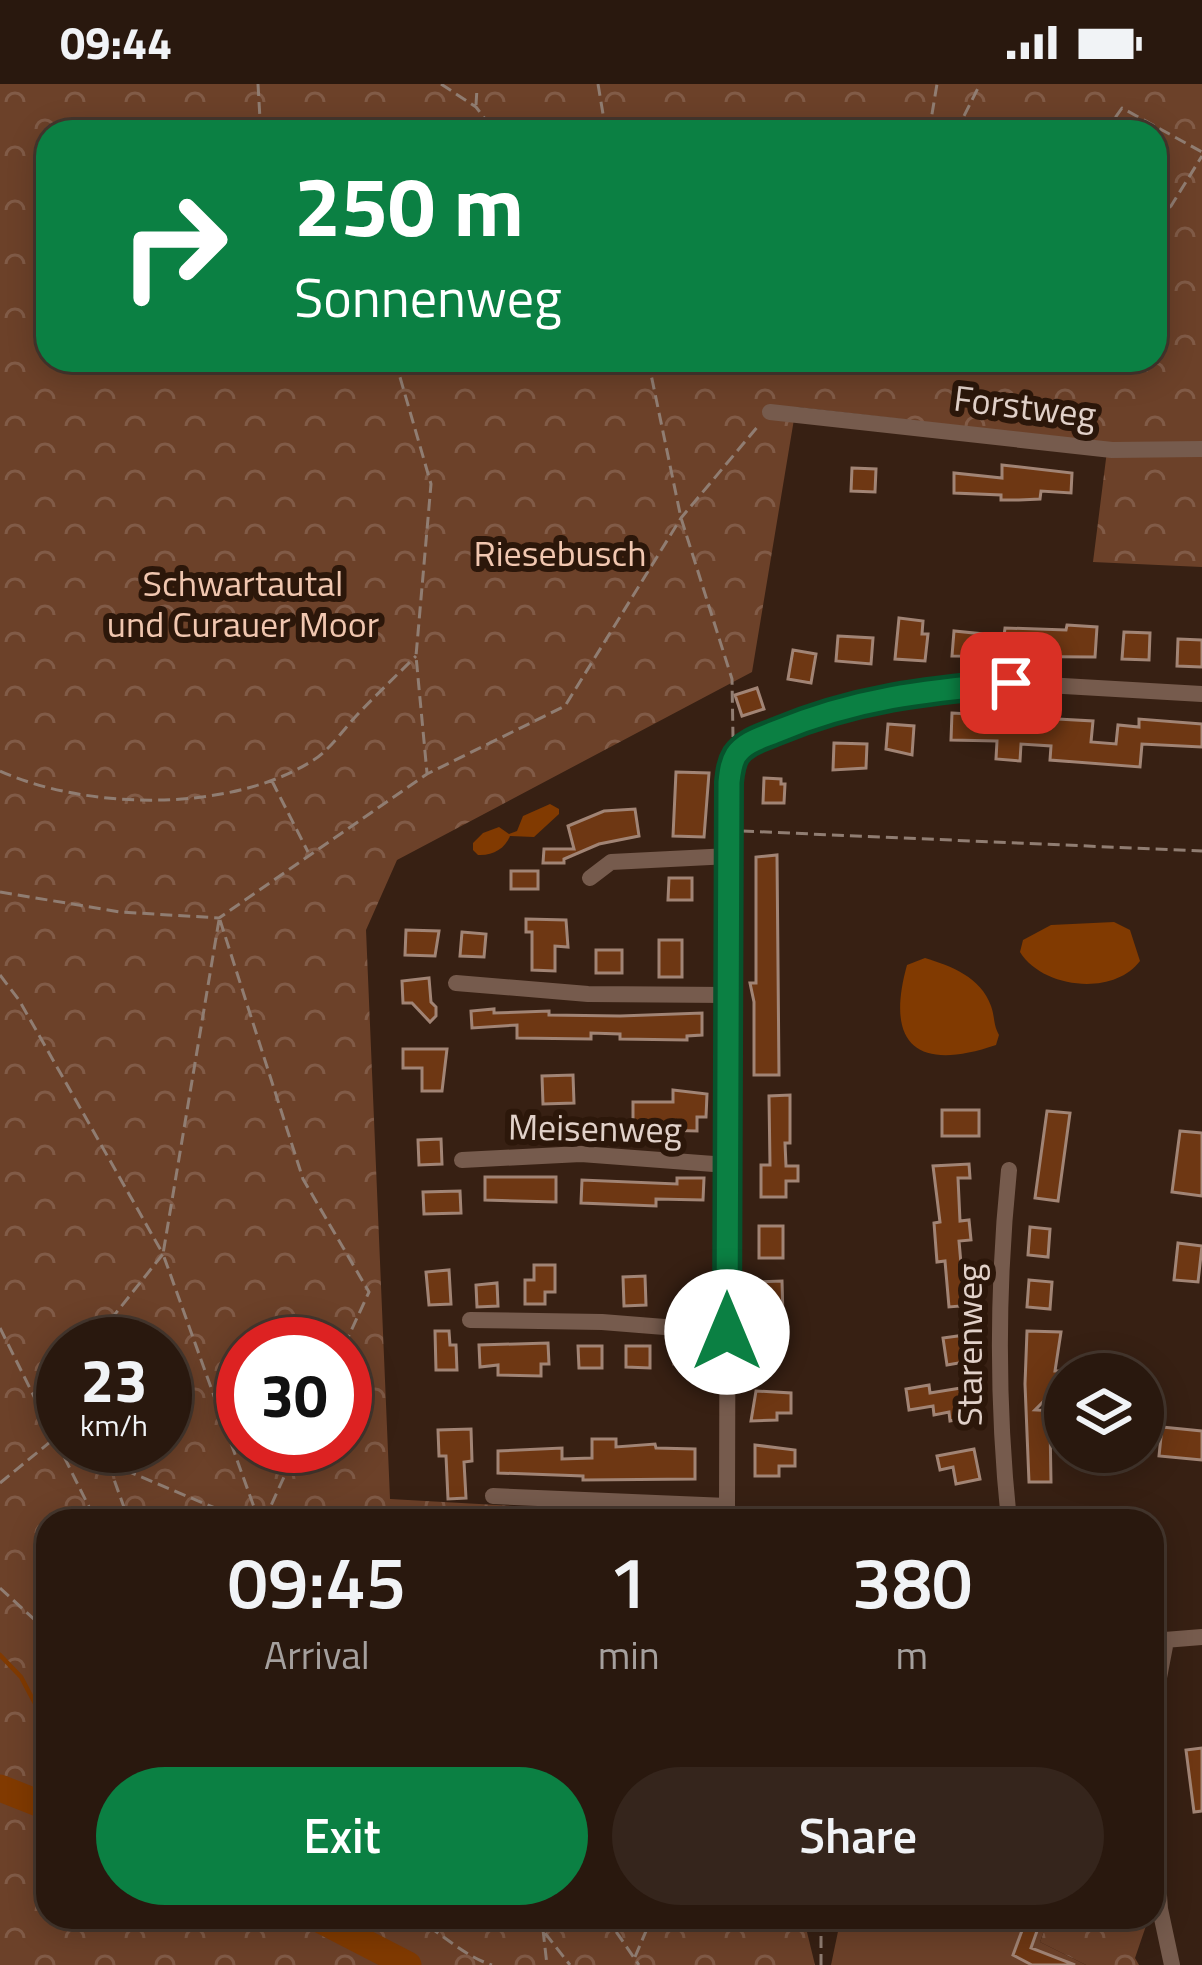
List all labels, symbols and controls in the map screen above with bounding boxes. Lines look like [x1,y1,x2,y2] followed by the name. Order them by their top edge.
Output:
[60,8,172,76] text: 09:44
[294,141,524,269] text: 250 m
[96,168,252,324] icon: right
[294,256,562,338] text: Sonnenweg
[951,369,1099,442] street label: Forstweg
[474,525,646,580] park label: Riesebusch
[107,555,379,651] park label: Schwartautal und Curauer Moor
[960,632,1062,734] pin
[978,650,1044,716] icon: arrive
[507,1098,683,1157] street label: Meisenweg
[941,1263,996,1427] street label: Starenweg
[664,1269,790,1395] position arrow
[216,1317,372,1473] speed limit sign: 30
[80,1334,148,1425] text: 23
[1044,1353,1164,1473] map controls
[1044,1353,1164,1473] button: layers
[80,1402,148,1448] text: km/h
[228,1526,406,1636] text: 09:45
[609,1526,649,1636] text: 1
[851,1526,972,1636] text: 380
[264,1625,370,1684] text: Arrival
[598,1625,660,1684] text: min
[896,1625,928,1684] text: m
[96,1767,588,1905] button: Exit
[612,1767,1104,1905] button: Share

